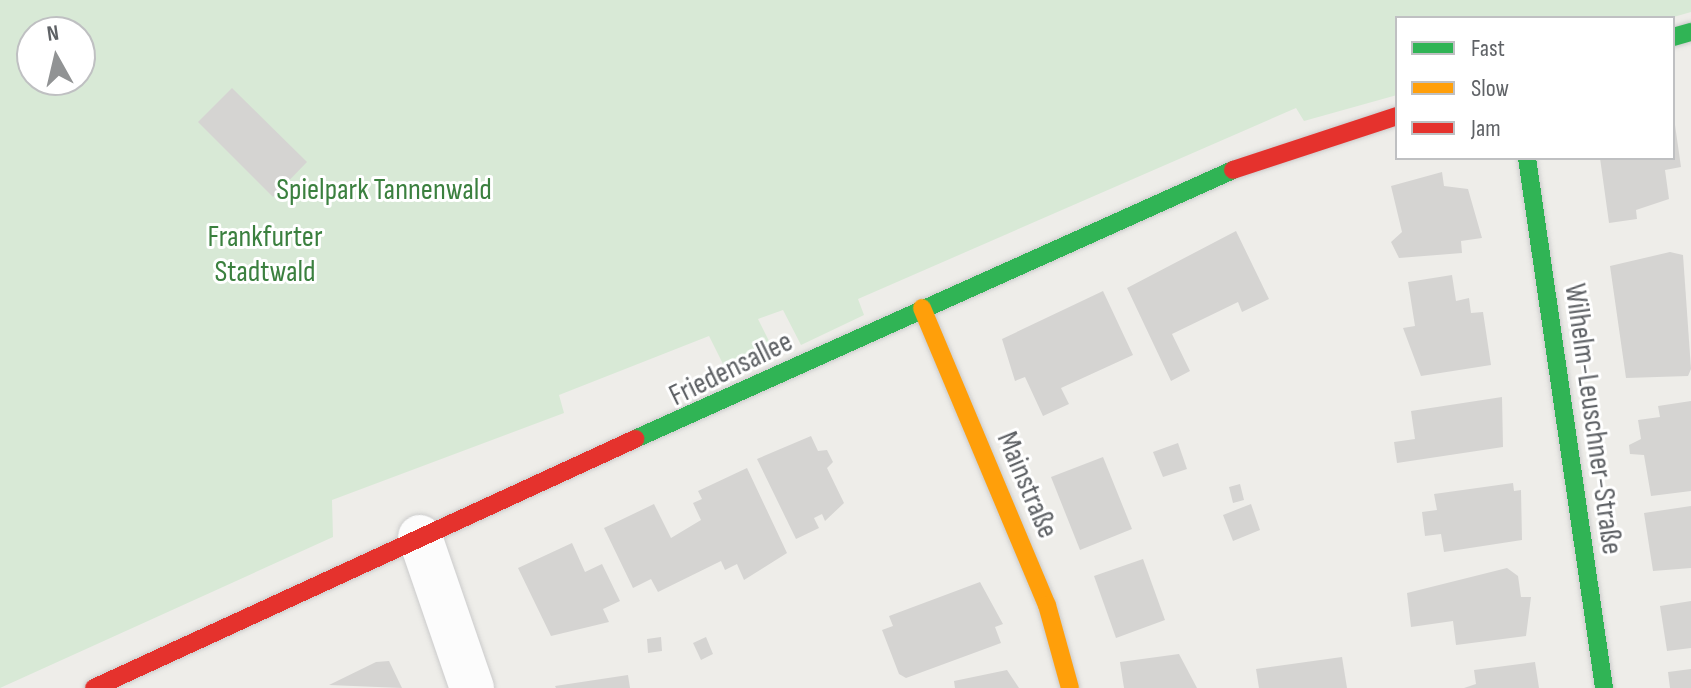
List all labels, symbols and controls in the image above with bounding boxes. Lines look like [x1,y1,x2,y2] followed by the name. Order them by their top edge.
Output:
[16,16,96,96] north arrow
[1395,16,1675,160] legend
[45,20,61,48] text: N
[1471,34,1505,63] text: Fast
[1471,74,1509,103] text: Slow
[1471,114,1501,143] text: Jam
[276,172,492,208] park label: Spielpark Tannenwald
[207,219,323,290] park label: Frankfurter Stadtwald
[1556,281,1630,557] street label: Wilhelm-Leuschner-Straße
[664,324,798,414] street label: Friedensallee
[989,426,1065,544] street label: Mainstraße

